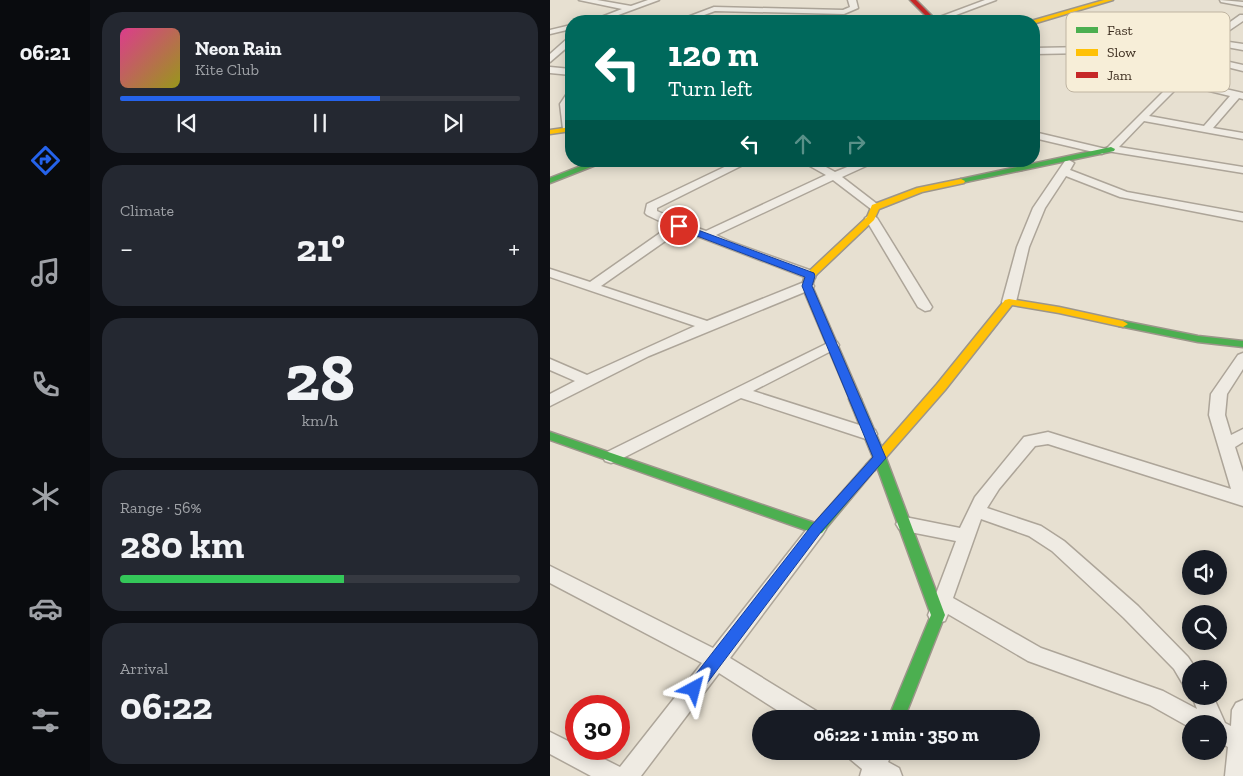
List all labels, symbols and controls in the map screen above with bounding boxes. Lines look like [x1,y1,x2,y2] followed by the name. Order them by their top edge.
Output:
[1066,12,1230,92] legend
[1107,22,1134,39] text: Fast
[668,33,758,75] text: 120 m
[585,35,650,100] icon: left
[195,37,282,60] text: Neon Rain
[20,39,70,66] text: 06:21
[1107,44,1136,61] text: Slow
[195,60,259,79] text: Kite Club
[1107,67,1132,84] text: Jam
[668,75,752,102] text: Turn left
[173,109,201,137] icon: previous
[306,109,334,137] icon: pause
[439,109,467,137] icon: next
[736,130,764,158] icon: left
[789,130,817,158] icon: ahead
[842,130,870,158] icon: right
[28,143,63,178] icon: directions
[120,201,174,220] text: Climate
[658,205,700,247] pin
[665,212,693,240] icon: arrive
[296,225,345,271] text: 21°
[120,232,133,265] text: −
[508,232,520,265] text: +
[28,255,63,290] icon: music
[285,339,355,417] text: 28
[28,367,63,402] icon: phone
[302,411,338,430] text: km/h
[28,479,63,514] icon: climate
[120,498,202,517] text: Range · 56%
[120,522,244,568] text: 280 km
[1182,550,1227,760] map controls
[1182,550,1227,595] button: sound
[28,591,63,626] icon: car
[1182,605,1227,650] button: search
[120,659,168,678] text: Arrival
[1182,660,1227,705] button: +
[667,662,719,714] position arrow
[120,683,213,729] text: 06:22
[565,695,630,760] speed limit sign: 30
[28,703,63,738] icon: filters
[1182,715,1227,760] button: −
[813,723,979,746] text: 06:22 · 1 min · 350 m

